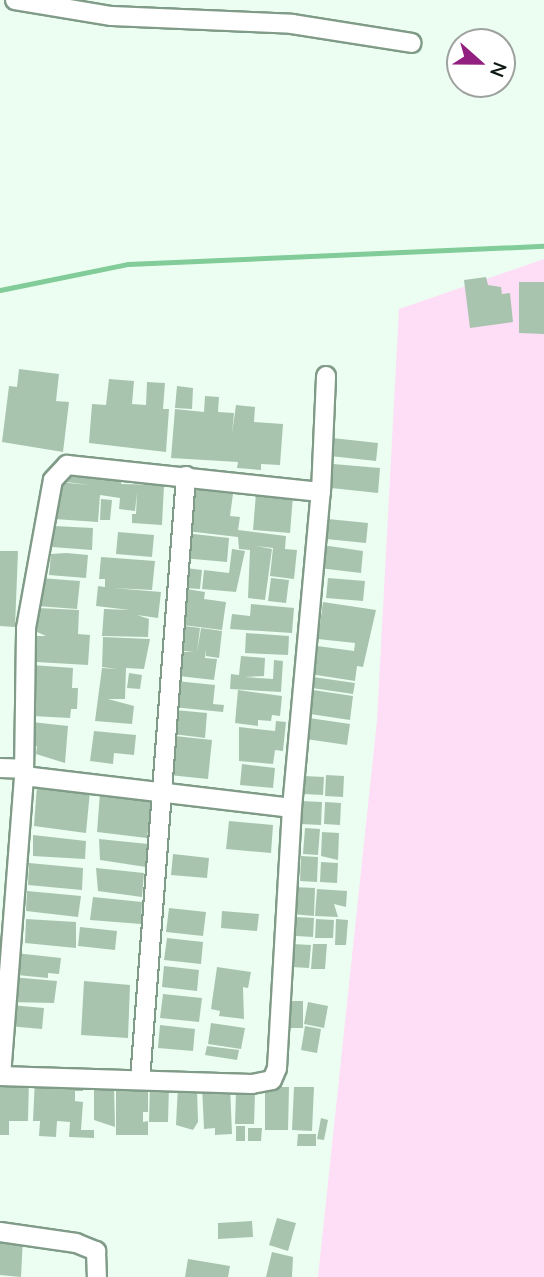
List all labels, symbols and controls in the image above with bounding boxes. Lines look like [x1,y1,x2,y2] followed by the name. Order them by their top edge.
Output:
[446,28,516,98] north arrow
[485,59,513,81] text: N

